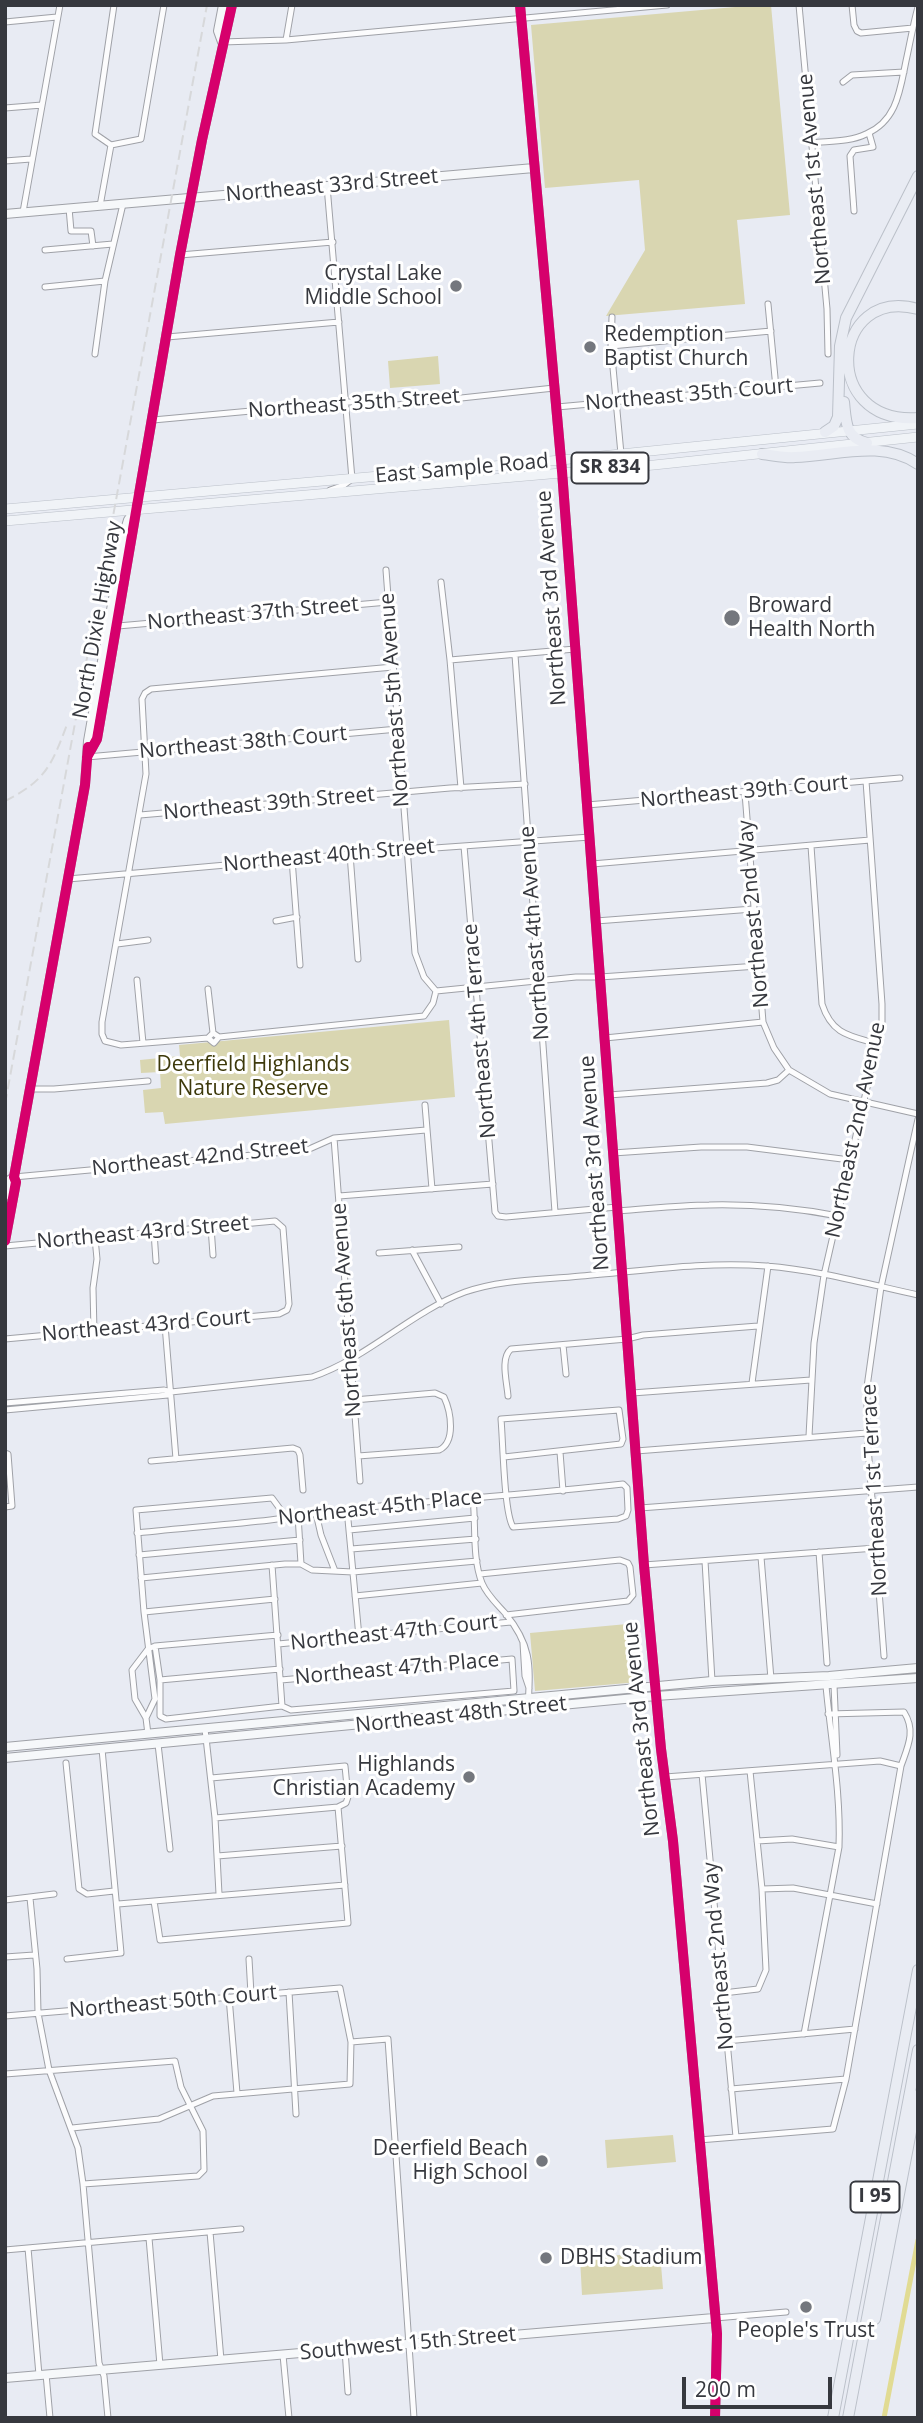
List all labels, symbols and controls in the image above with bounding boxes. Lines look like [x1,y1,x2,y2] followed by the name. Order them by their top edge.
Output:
[793,72,837,286] street label: Northeast 1st Avenue
[225,164,439,208] street label: Northeast 33rd Street
[305,261,442,311] place label: Crystal Lake Middle School
[448,278,464,294] marker: Crystal Lake Middle School
[604,322,748,372] place label: Redemption Baptist Church
[582,339,598,355] marker: Redemption Baptist Church
[584,373,794,417] street label: Northeast 35th Court
[247,384,461,424] street label: Northeast 35th Street
[374,449,550,489] street label: East Sample Road
[572,453,648,484] road number: SR 834
[532,489,572,707] street label: Northeast 3rd Avenue
[68,519,128,721] street label: North Dixie Highway
[146,592,360,636] street label: Northeast 37th Street
[375,592,415,808] street label: Northeast 5th Avenue
[748,593,875,643] place label: Broward Health North
[722,608,742,628] marker: Broward Health North
[138,721,348,765] street label: Northeast 38th Court
[639,770,849,814] street label: Northeast 39th Court
[162,782,376,826] street label: Northeast 39th Street
[733,819,775,1009] street label: Northeast 2nd Way
[515,825,555,1041] street label: Northeast 4th Avenue
[222,834,436,878] street label: Northeast 40th Street
[458,922,502,1140] street label: Northeast 4th Terrace
[821,1020,891,1240] street label: Northeast 2nd Avenue
[157,1052,349,1102] park label: Deerfield Highlands Nature Reserve
[575,1054,615,1272] street label: Northeast 3rd Avenue
[90,1134,310,1182] street label: Northeast 42nd Street
[327,1202,367,1418] street label: Northeast 6th Avenue
[36,1211,250,1255] street label: Northeast 43rd Street
[41,1304,251,1348] street label: Northeast 43rd Court
[857,1383,893,1597] street label: Northeast 1st Terrace
[277,1485,483,1531] street label: Northeast 45th Place
[289,1610,499,1656] street label: Northeast 47th Court
[618,1620,666,1838] street label: Northeast 3rd Avenue
[294,1648,500,1690] street label: Northeast 47th Place
[354,1691,568,1739] street label: Northeast 48th Street
[273,1752,455,1802] place label: Highlands Christian Academy
[461,1769,477,1785] marker: Highlands Christian Academy
[698,1861,740,2051] street label: Northeast 2nd Way
[68,1980,278,2024] street label: Northeast 50th Court
[373,2136,528,2186] place label: Deerfield Beach High School
[534,2153,550,2169] marker: Deerfield Beach High School
[850,2182,900,2212] road number: I 95
[560,2245,702,2271] place label: DBHS Stadium
[538,2250,554,2266] marker: DBHS Stadium
[798,2299,814,2315] marker: People's Trust
[737,2318,875,2344] place label: People's Trust
[299,2322,517,2366] street label: Southwest 15th Street
[685,2364,836,2408] scale bar
[695,2375,756,2403] text: 200 m

